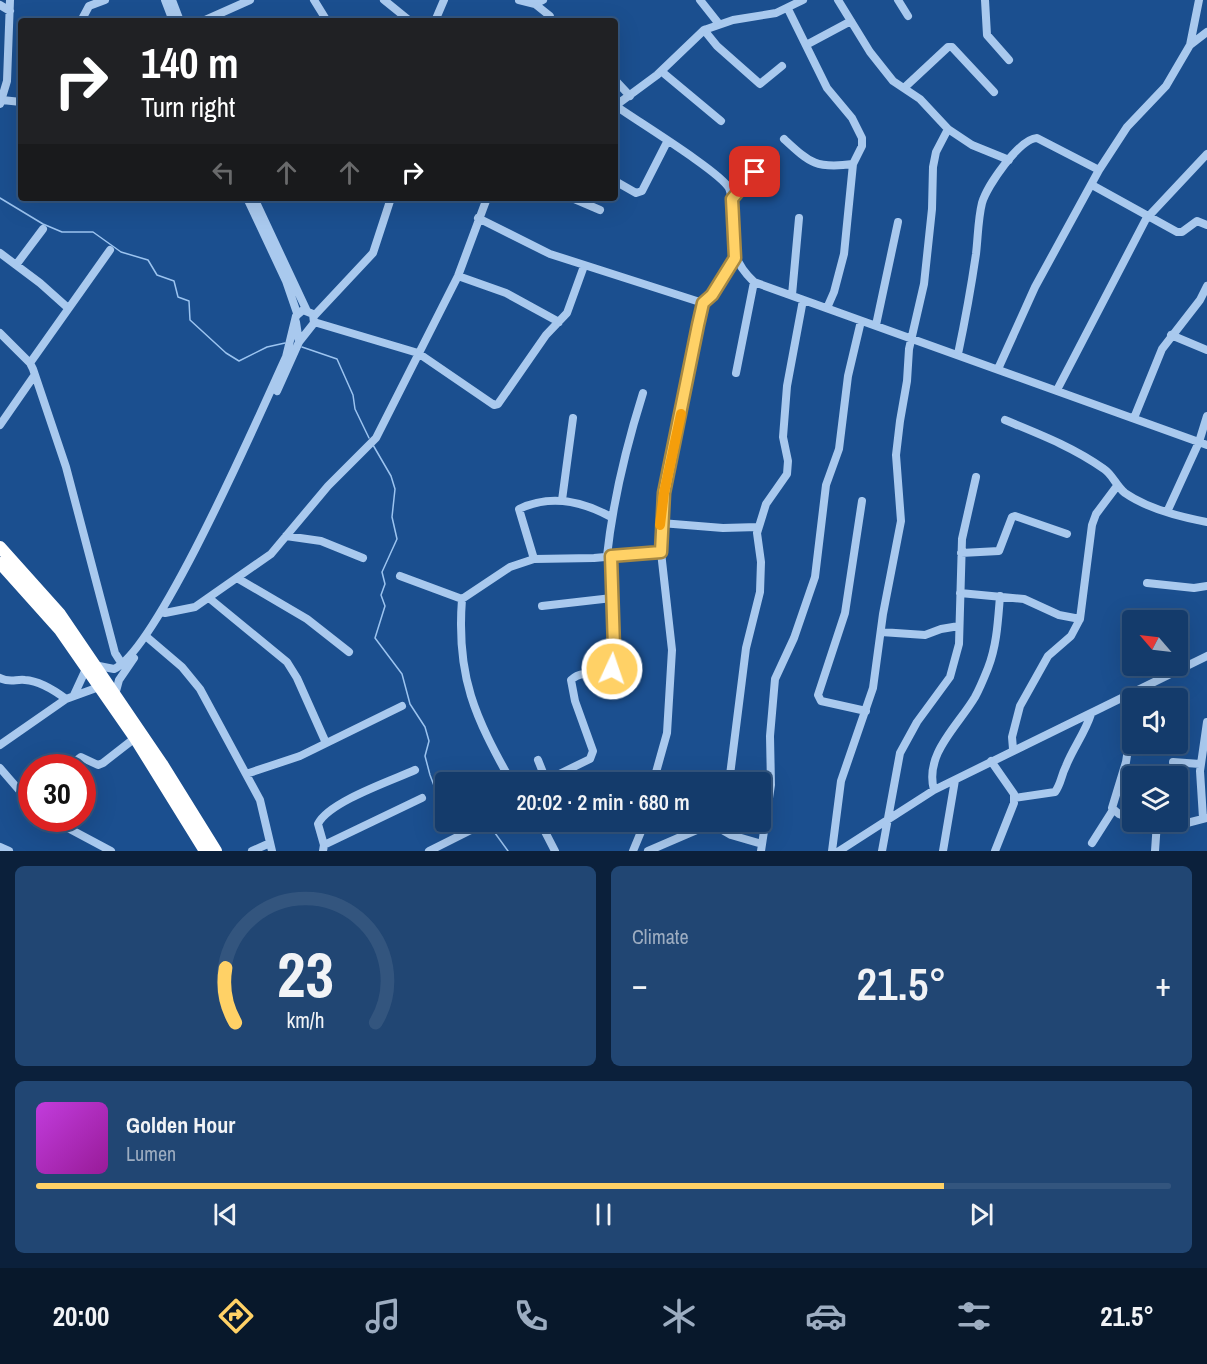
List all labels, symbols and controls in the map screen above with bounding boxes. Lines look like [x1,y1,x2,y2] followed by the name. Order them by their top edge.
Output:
[141,35,239,91] text: 140 m
[42,42,120,120] icon: right
[141,89,235,125] text: Turn right
[729,146,780,197] pin
[738,155,771,188] icon: arrive
[207,156,240,189] icon: left
[270,156,303,189] icon: ahead
[333,156,366,189] icon: ahead
[396,156,429,189] icon: right
[1122,610,1188,676] north arrow
[1122,610,1188,832] map controls
[580,637,644,701] position arrow
[1122,688,1188,754] button: sound
[18,754,96,832] speed limit sign: 30
[1122,766,1188,832] button: layers
[516,787,690,817] text: 20:02 · 2 min · 680 m
[632,923,689,950] text: Climate
[277,932,334,1016] text: 23
[857,953,946,1014] text: 21.5°
[632,962,648,1006] text: −
[1155,962,1171,1006] text: +
[286,1006,325,1035] text: km/h
[126,1110,235,1140] text: Golden Hour
[126,1140,176,1167] text: Lumen
[209,1198,242,1231] icon: previous
[587,1198,620,1231] icon: pause
[965,1198,998,1231] icon: next
[215,1295,257,1337] icon: directions
[362,1295,404,1337] icon: music
[510,1295,552,1337] icon: phone
[658,1295,700,1337] icon: climate
[805,1295,847,1337] icon: car
[953,1295,995,1337] icon: filters
[53,1298,109,1334] text: 20:00
[1100,1298,1154,1334] text: 21.5°

